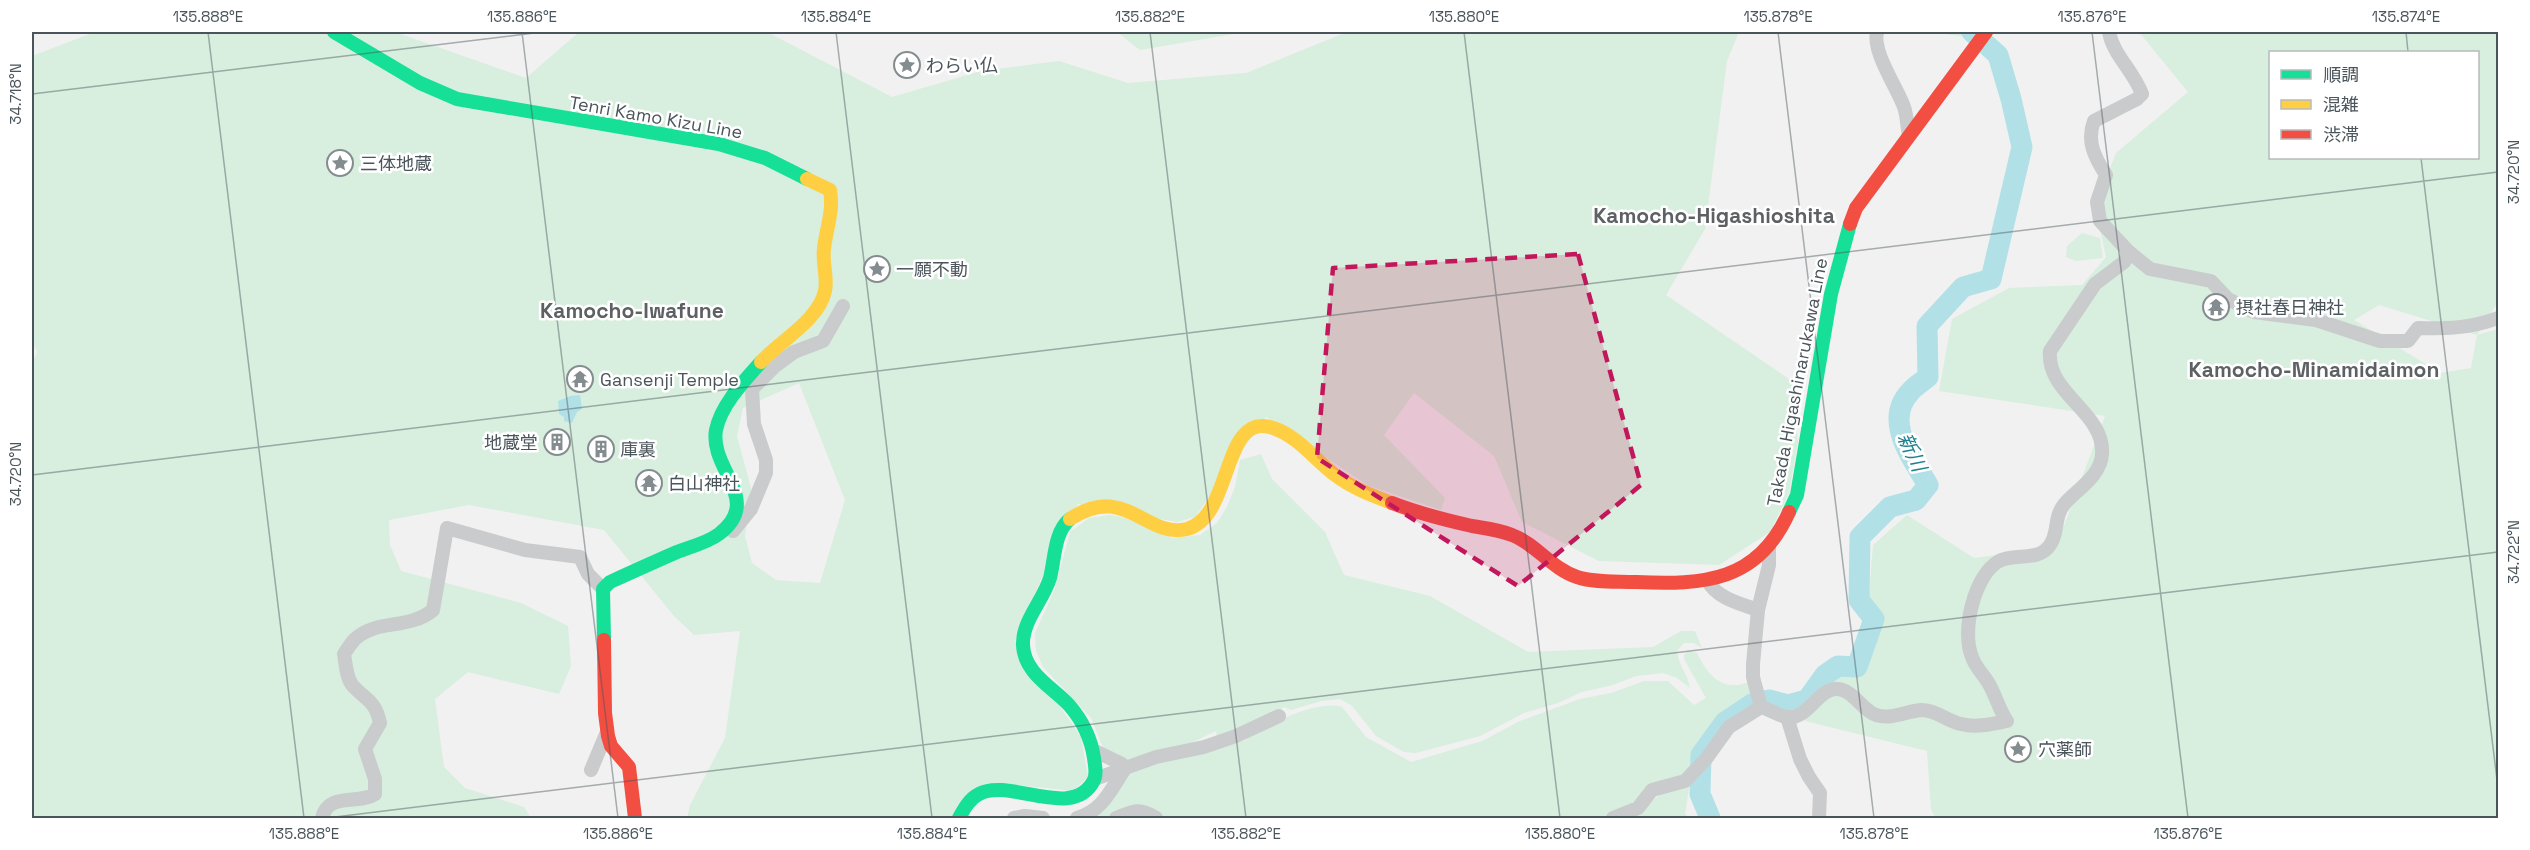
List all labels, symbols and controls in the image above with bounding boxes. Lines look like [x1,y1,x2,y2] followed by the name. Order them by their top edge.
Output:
[173,7,243,26] text: 135.888°E
[487,7,557,26] text: 135.886°E
[801,7,871,26] text: 135.884°E
[1115,7,1185,26] text: 135.882°E
[1429,7,1499,26] text: 135.880°E
[1743,7,1813,26] text: 135.878°E
[2058,7,2126,26] text: 135.876°E
[2372,7,2440,26] text: 135.874°E
[892,50,922,80] place icon: わらい仏
[2269,51,2479,159] legend
[926,54,998,77] place label: わらい仏
[6,63,25,125] text: 34.718°N
[2323,63,2359,86] text: 順調
[568,90,744,144] street label: Tenri Kamo Kizu Line
[2323,93,2359,116] text: 混雑
[2323,123,2359,146] text: 渋滞
[2504,140,2523,204] text: 34.720°N
[325,148,355,178] place icon: 三体地蔵
[360,152,432,175] place label: 三体地蔵
[1593,202,1835,229] district label: Kamocho-Higashioshita
[862,254,892,284] place icon: 一願不動
[1762,256,1832,508] street label: Takada Higashinarukawa Line
[896,258,968,281] place label: 一願不動
[2201,292,2231,322] temple icon: 摂社春日神社
[2236,296,2344,319] place label: 摂社春日神社
[540,297,724,324] district label: Kamocho-Iwafune
[2189,356,2439,383] district label: Kamocho-Minamidaimon
[565,364,595,394] temple icon: Gansenji Temple
[600,368,739,391] place label: Gansenji Temple
[542,427,572,457] building icon: 地蔵堂
[1892,428,1933,477] water label: 新川
[484,431,538,454] place label: 地蔵堂
[586,434,616,464] building icon: 庫裏
[620,438,656,461] place label: 庫裏
[6,442,25,506] text: 34.720°N
[634,468,664,498] temple icon: 白山神社
[668,472,740,495] place label: 白山神社
[2504,520,2523,584] text: 34.722°N
[2003,734,2033,764] place icon: 穴薬師
[2038,738,2092,761] place label: 穴薬師
[269,824,339,843] text: 135.888°E
[583,824,653,843] text: 135.886°E
[897,824,967,843] text: 135.884°E
[1211,824,1281,843] text: 135.882°E
[1525,824,1595,843] text: 135.880°E
[1839,824,1909,843] text: 135.878°E
[2154,824,2222,843] text: 135.876°E

